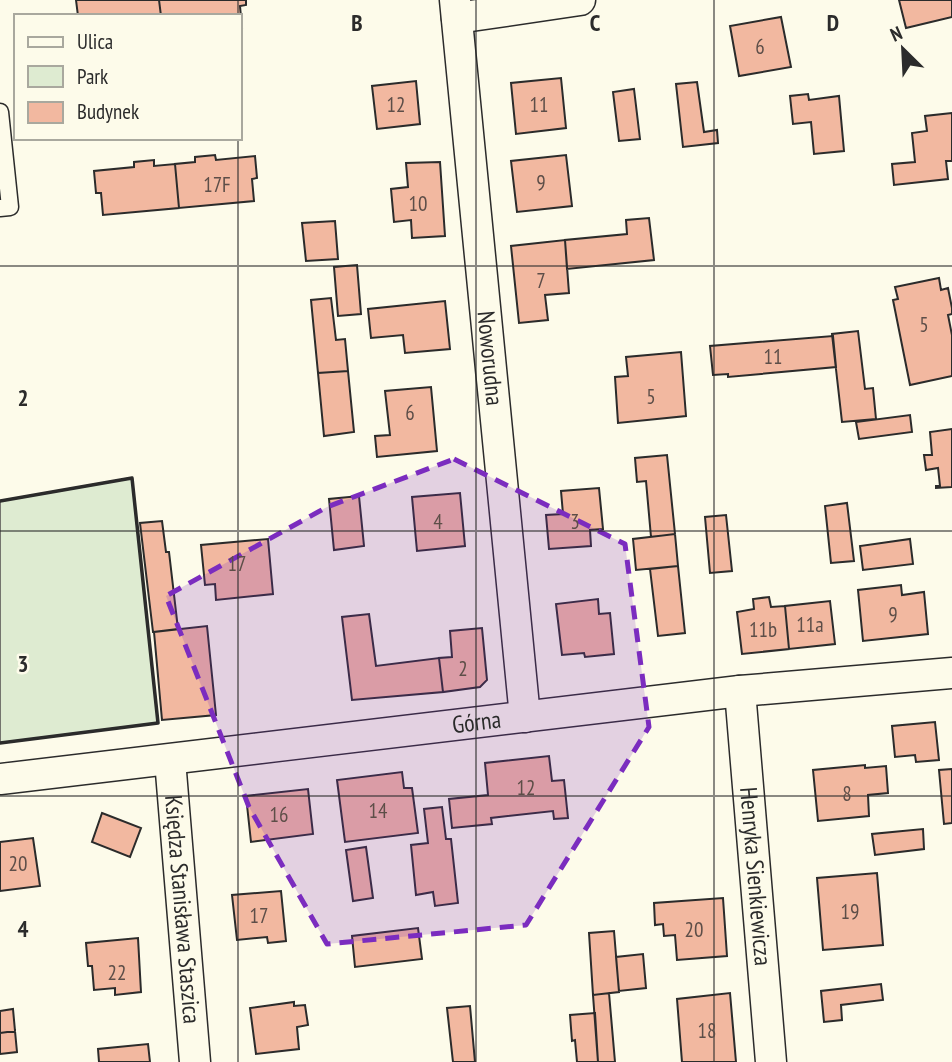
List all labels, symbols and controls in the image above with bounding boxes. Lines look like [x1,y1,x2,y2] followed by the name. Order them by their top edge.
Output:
[351,8,363,37] text: B
[590,8,601,37] text: C
[827,8,839,37] text: D
[14,14,242,140] legend
[868,14,938,84] north arrow
[887,20,906,47] text: N
[77,28,113,55] text: Ulica
[755,33,765,60] house number: 6
[77,63,108,90] text: Park
[387,91,405,118] house number: 12
[530,91,548,118] house number: 11
[77,98,139,125] text: Budynek
[536,169,546,196] house number: 9
[203,171,231,198] house number: 17F
[409,190,427,217] house number: 10
[536,267,546,294] house number: 7
[470,309,511,407] street label: Noworudna
[919,311,929,338] house number: 5
[764,343,782,370] house number: 11
[18,383,29,412] text: 2
[646,383,656,410] house number: 5
[405,399,415,426] house number: 6
[433,508,443,535] house number: 4
[570,508,580,535] house number: 3
[228,550,246,577] house number: 17
[888,601,898,628] house number: 9
[796,611,824,638] house number: 11a
[749,616,777,643] house number: 11b
[18,649,29,678] text: 3
[458,655,468,682] house number: 2
[450,704,503,740] street label: Górna
[517,774,535,801] house number: 12
[842,780,852,807] house number: 8
[733,786,779,967] street label: Henryka Sienkiewicza
[158,794,208,1025] street label: Księdza Stanisława Staszica
[369,797,388,824] house number: 14
[270,801,288,828] house number: 16
[9,850,27,877] house number: 20
[841,898,859,925] house number: 19
[250,902,268,929] house number: 17
[18,914,29,943] text: 4
[685,916,703,943] house number: 20
[108,959,126,986] house number: 22
[698,1017,716,1044] house number: 18

